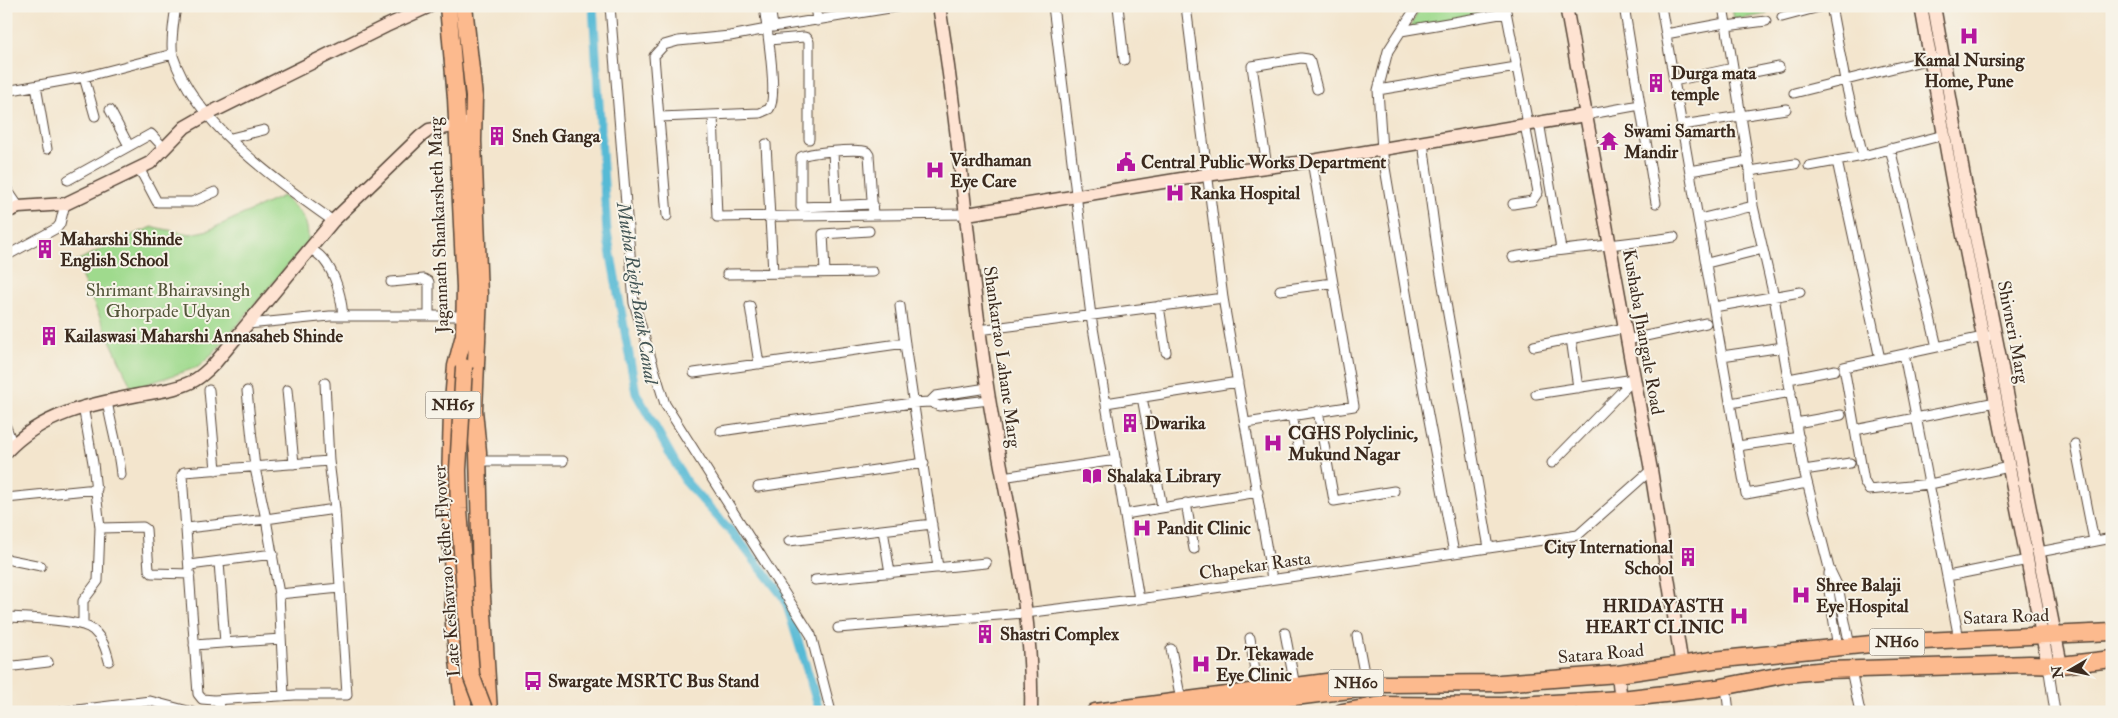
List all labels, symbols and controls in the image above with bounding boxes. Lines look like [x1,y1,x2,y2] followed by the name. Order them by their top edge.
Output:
[1958,25,1980,47] hospital icon: Kamal Nursing Home, Pune
[1914,49,2025,93] place label: Kamal Nursing Home, Pune
[1671,62,1757,106] place label: Durga mata temple
[1645,72,1667,94] building icon: Durga mata temple
[424,115,454,335] street label: Jagannath Shankarsheth Marg
[1623,120,1736,164] place label: Swami Samarth Mandir
[486,125,508,147] building icon: Sneh Ganga
[512,125,601,148] place label: Sneh Ganga
[1598,130,1620,152] temple icon: Swami Samarth Mandir
[949,149,1032,193] place label: Vardhaman Eye Care
[1115,151,1137,173] public building icon: Central Public Works Department
[1141,151,1386,174] place label: Central Public Works Department
[924,159,946,181] hospital icon: Vardhaman Eye Care
[1164,182,1186,204] hospital icon: Ranka Hospital
[1190,182,1300,205] place label: Ranka Hospital
[611,199,663,387] water label: Mutha Right Bank Canal
[59,228,183,272] place label: Maharshi Shinde English School
[34,238,56,260] building icon: Maharshi Shinde English School
[1617,247,1669,417] street label: Kushaba Jhangale Road
[978,265,1026,450] street label: Shankarrao Lahane Marg
[86,279,251,323] park label: Shrimant Bhairavsingh Ghorpade Udyan
[1992,279,2034,386] street label: Shivneri Marg
[38,325,60,347] building icon: Kailaswasi Maharshi Annasaheb Shinde
[64,325,343,348] place label: Kailaswasi Maharshi Annasaheb Shinde
[426,392,480,418] road number: NH65
[1119,412,1141,434] building icon: Dwarika
[1145,412,1206,435] place label: Dwarika
[1287,422,1418,466] place label: CGHS Polyclinic, Mukund Nagar
[1262,432,1284,454] hospital icon: CGHS Polyclinic, Mukund Nagar
[428,464,466,678] street label: Late Keshavrao Jedhe Flyover
[1081,465,1103,487] library icon: Shalaka Library
[1107,465,1222,488] place label: Shalaka Library
[1131,517,1153,539] hospital icon: Pandit Clinic
[1157,517,1251,540] place label: Pandit Clinic
[1544,536,1673,580] place label: City International School
[1677,546,1699,568] building icon: City International School
[1198,547,1313,585] street label: Chapekar Rasta
[1816,574,1909,618] place label: Shree Balaji Eye Hospital
[1790,584,1812,606] hospital icon: Shree Balaji Eye Hospital
[1585,595,1724,639] place label: HRIDAYASTH HEART CLINIC
[1963,604,2050,630] street label: Satara Road
[1728,605,1750,627] hospital icon: HRIDAYASTH HEART CLINIC
[974,623,996,645] building icon: Shastri Complex
[1000,623,1120,646] place label: Shastri Complex
[1870,628,1924,656] road number: NH60
[1557,639,1645,669] street label: Satara Road
[1216,643,1314,687] place label: Dr. Tekawade Eye Clinic
[2046,646,2096,696] north arrow
[1190,653,1212,675] hospital icon: Dr. Tekawade Eye Clinic
[2048,664,2067,680] text: N
[522,670,544,692] bus stop icon: Swargate MSRTC Bus Stand
[548,670,759,693] place label: Swargate MSRTC Bus Stand
[1328,670,1384,696] road number: NH60

